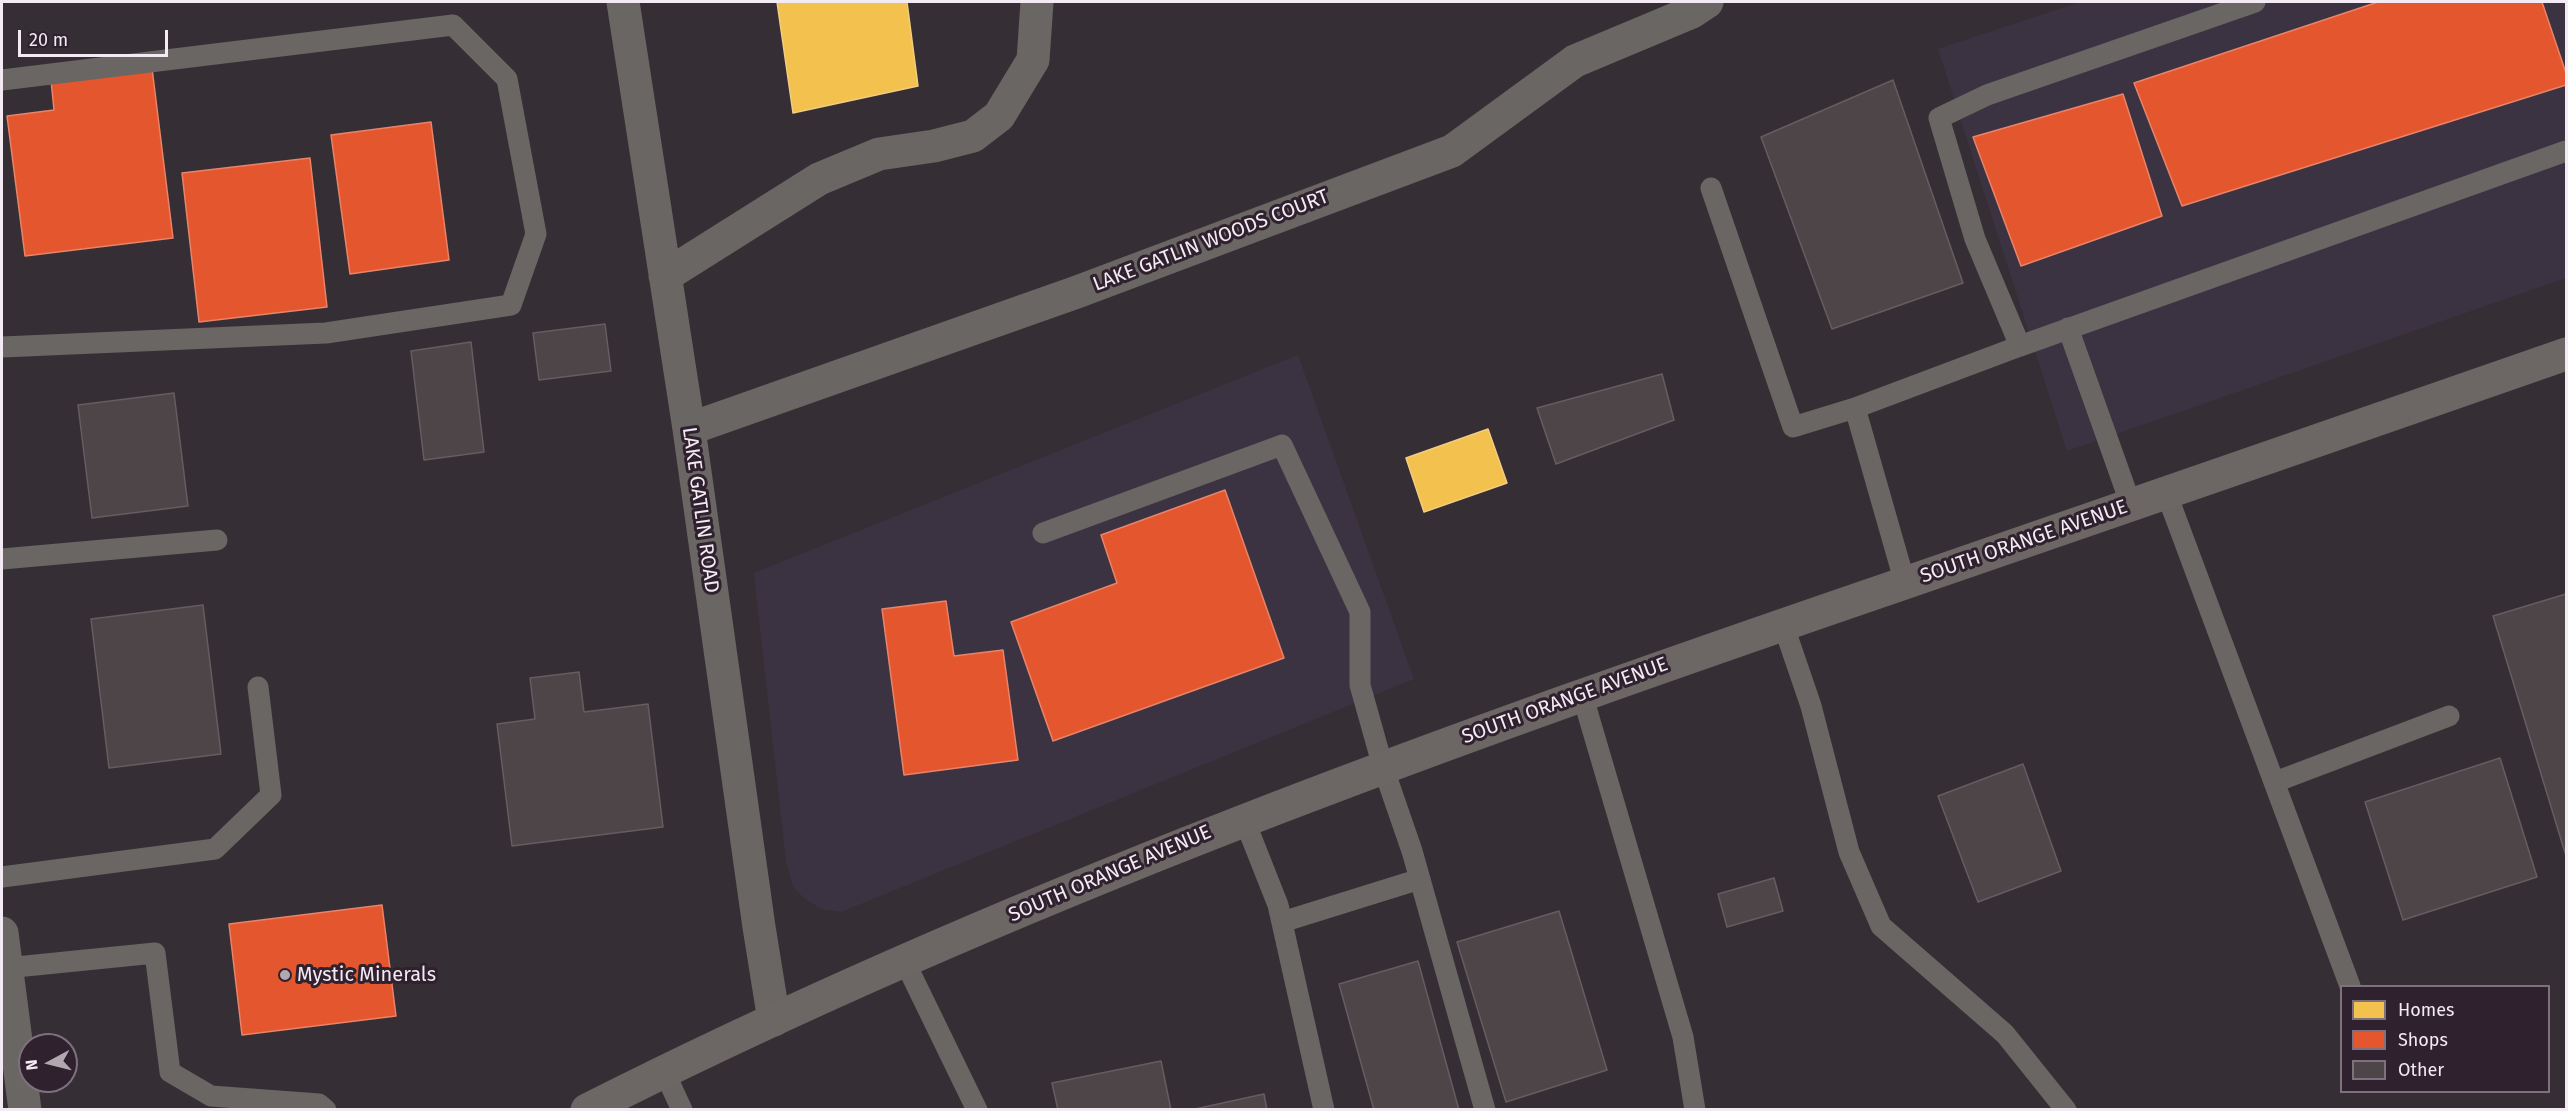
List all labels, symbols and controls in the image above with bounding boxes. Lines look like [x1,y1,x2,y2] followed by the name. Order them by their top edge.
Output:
[21,18,171,56] scale bar
[29,29,68,51] text: 20 m
[1090,185,1332,297] street label: LAKE GATLIN WOODS COURT
[676,425,724,595] street label: LAKE GATLIN ROAD
[1917,495,2131,589] street label: SOUTH ORANGE AVENUE
[1459,653,1671,749] street label: SOUTH ORANGE AVENUE
[1005,820,1215,928] street label: SOUTH ORANGE AVENUE
[297,963,436,987] place label: Mystic Minerals
[278,968,292,982] marker: Mystic Minerals
[2340,985,2550,1093] legend
[2398,999,2454,1021] text: Homes
[2398,1029,2448,1051] text: Shops
[18,1033,78,1093] north arrow
[22,1059,42,1071] text: N
[2398,1059,2444,1081] text: Other

